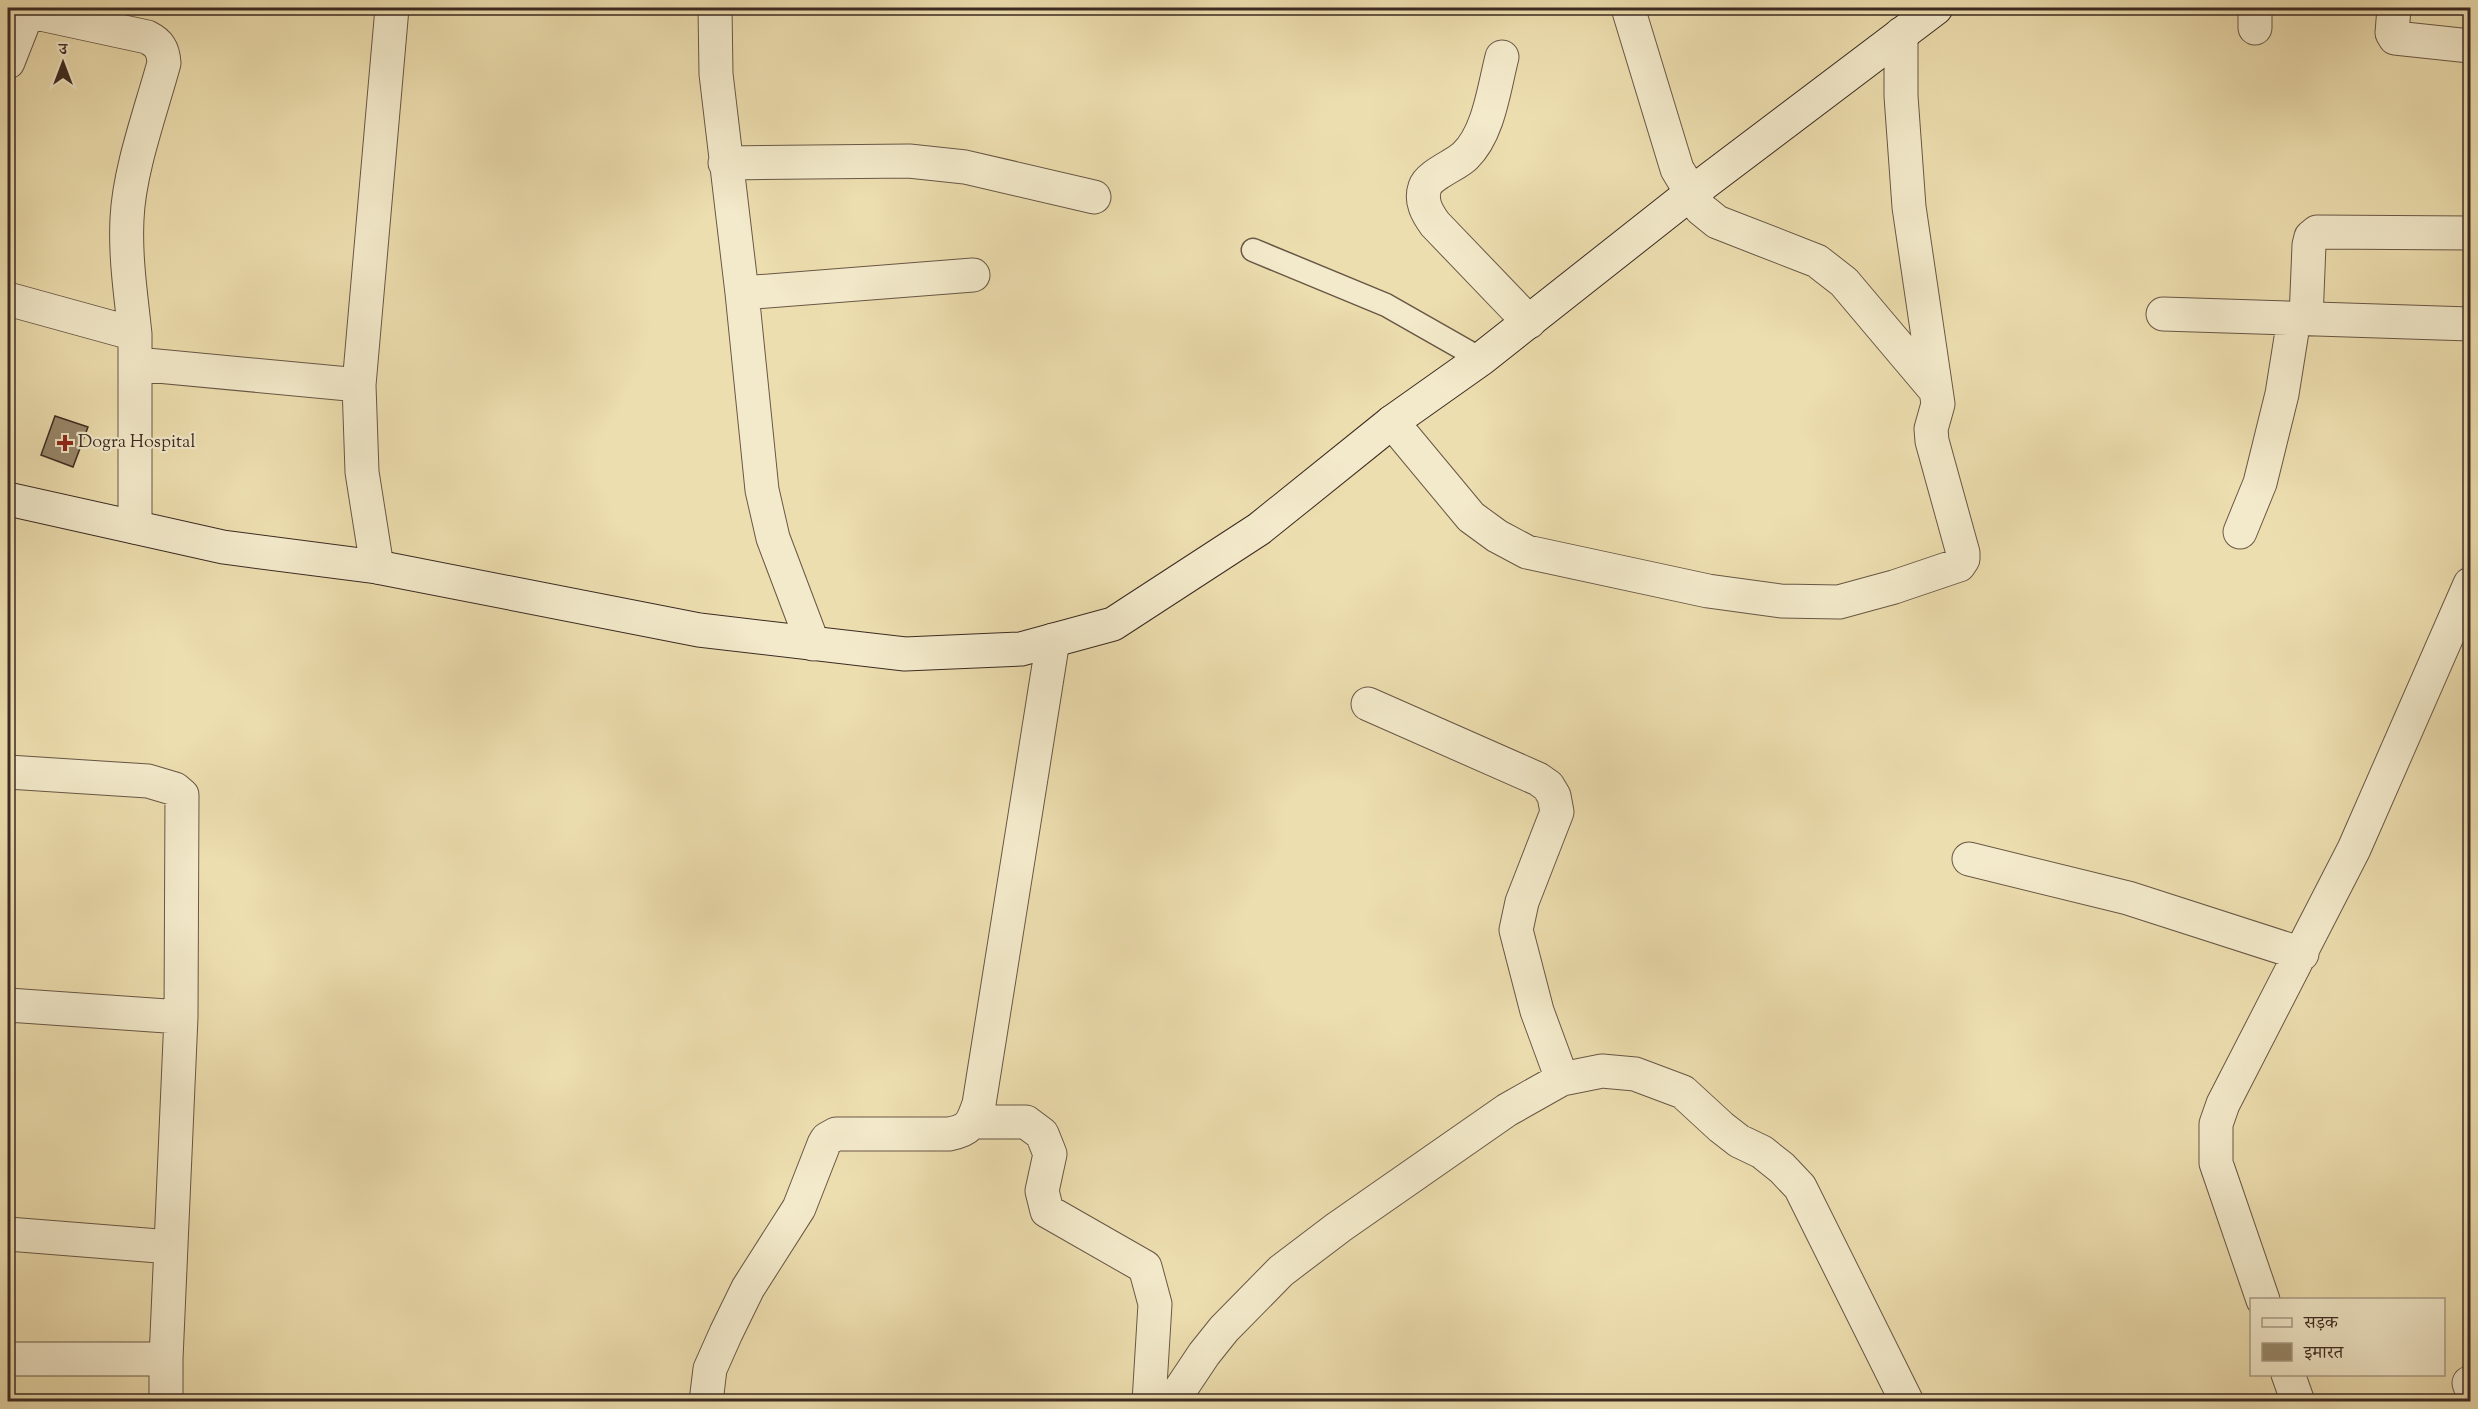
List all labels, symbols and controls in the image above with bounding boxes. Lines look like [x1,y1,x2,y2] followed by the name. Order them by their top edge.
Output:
[33,33,93,93] north arrow
[58,39,69,62] text: उ
[78,430,195,456] place label: Dogra Hospital
[56,434,74,452] marker: Dogra Hospital
[2250,1298,2445,1376] legend
[2303,1311,2339,1337] text: सड़क
[2303,1341,2344,1367] text: इमारत

